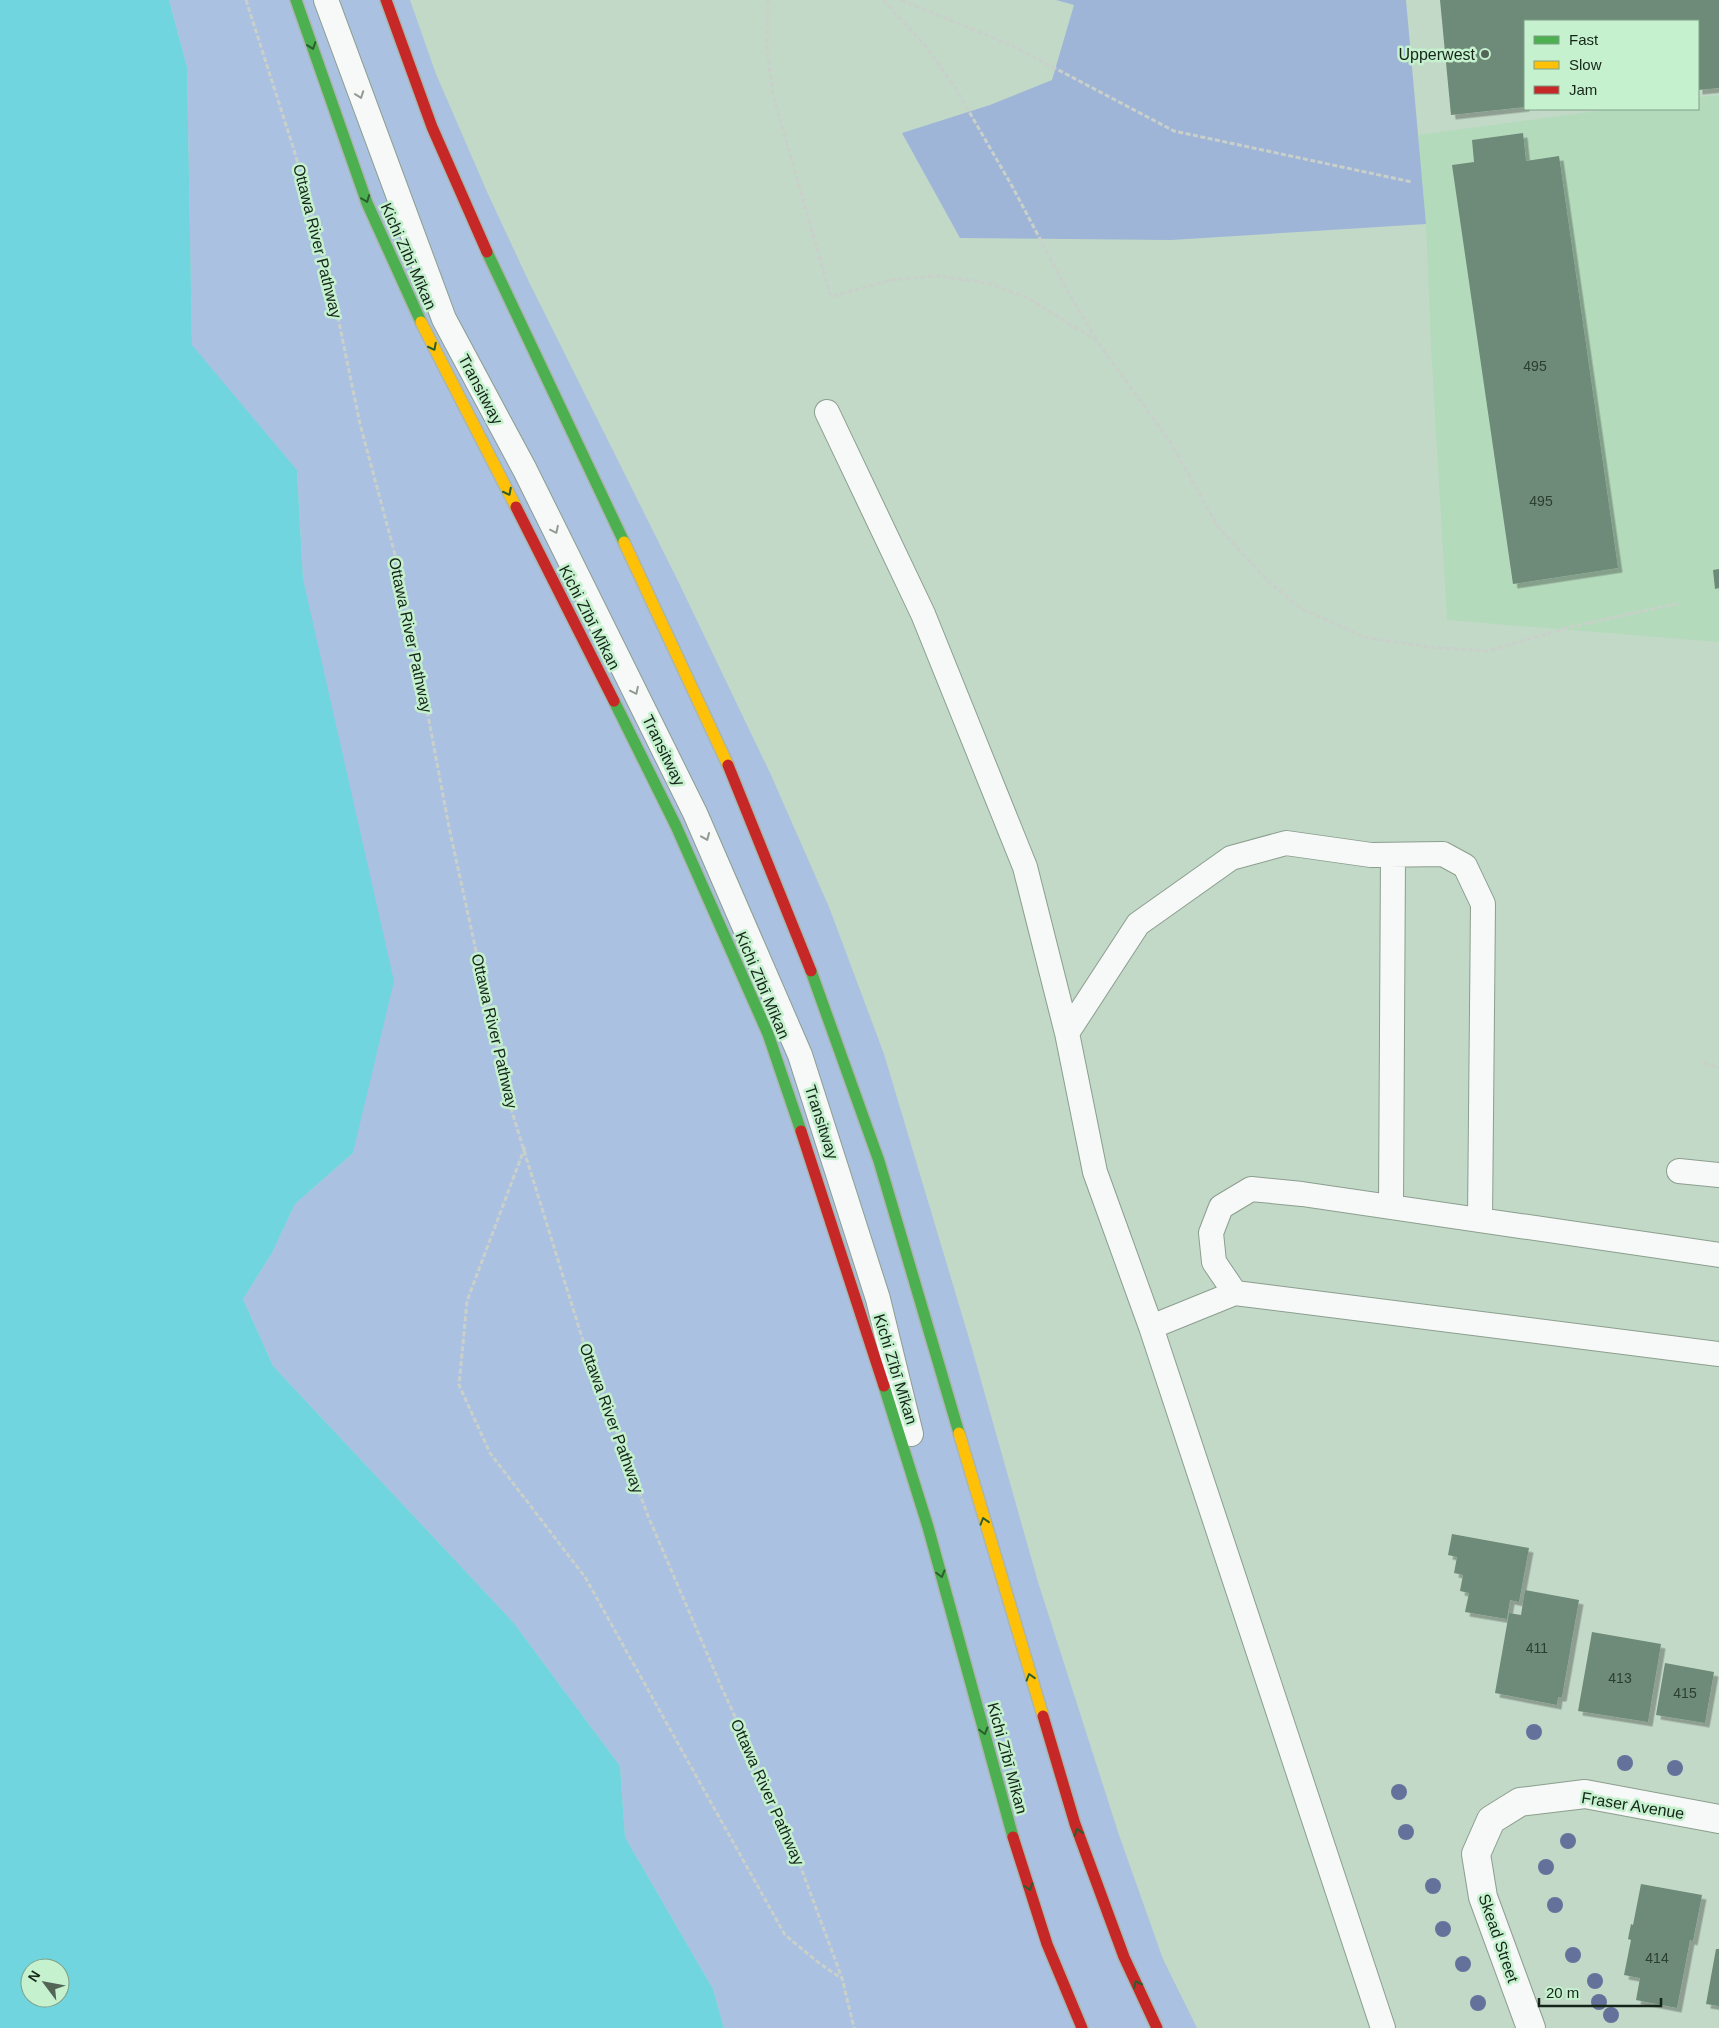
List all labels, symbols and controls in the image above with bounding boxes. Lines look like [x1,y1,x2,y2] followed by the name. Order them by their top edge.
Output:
[1524,20,1699,110] legend
[1569,31,1599,48] text: Fast
[306,41,316,50] one-way arrow
[1399,46,1476,63] place label: Upperwest
[1479,48,1491,60] marker: Upperwest
[1569,56,1602,73] text: Slow
[1569,81,1597,98] text: Jam
[354,91,364,99] one-way arrow
[290,162,345,320] street label: Ottawa River Pathway
[360,195,370,203] one-way arrow
[377,200,440,312] street label: Kichi Zībī Mīkan
[427,342,437,351] one-way arrow
[455,351,506,427] street label: Transitway
[1523,358,1547,374] house number: 495
[502,486,512,495] one-way arrow
[1529,493,1553,509] house number: 495
[549,525,559,534] one-way arrow
[386,556,435,714] street label: Ottawa River Pathway
[556,562,623,672] street label: Kichi Zībī Mīkan
[629,686,639,695] one-way arrow
[639,712,688,788] street label: Transitway
[700,832,711,841] one-way arrow
[732,929,793,1041] street label: Kichi Zībī Mīkan
[468,952,521,1110] street label: Ottawa River Pathway
[802,1083,841,1161] street label: Transitway
[871,1312,920,1426] street label: Kichi Zībī Mīkan
[576,1341,647,1495] street label: Ottawa River Pathway
[980,1517,990,1526] one-way arrow
[936,1570,946,1578] one-way arrow
[1526,1640,1548,1656] house number: 411
[1608,1670,1632,1686] house number: 413
[1026,1673,1036,1681] one-way arrow
[1673,1685,1697,1701] house number: 415
[984,1701,1031,1816] street label: Kichi Zībī Mīkan
[728,1716,807,1868] street label: Ottawa River Pathway
[978,1727,989,1736] one-way arrow
[1580,1789,1686,1822] street label: Fraser Avenue
[1074,1828,1084,1837] one-way arrow
[1023,1883,1033,1891] one-way arrow
[1475,1892,1522,1985] street label: Skead Street
[1645,1950,1669,1966] house number: 414
[20,1958,70,2008] north arrow
[25,1968,43,1985] text: N
[1539,1976,1662,2008] scale bar
[1132,1980,1143,1989] one-way arrow
[1546,1984,1579,2001] text: 20 m

